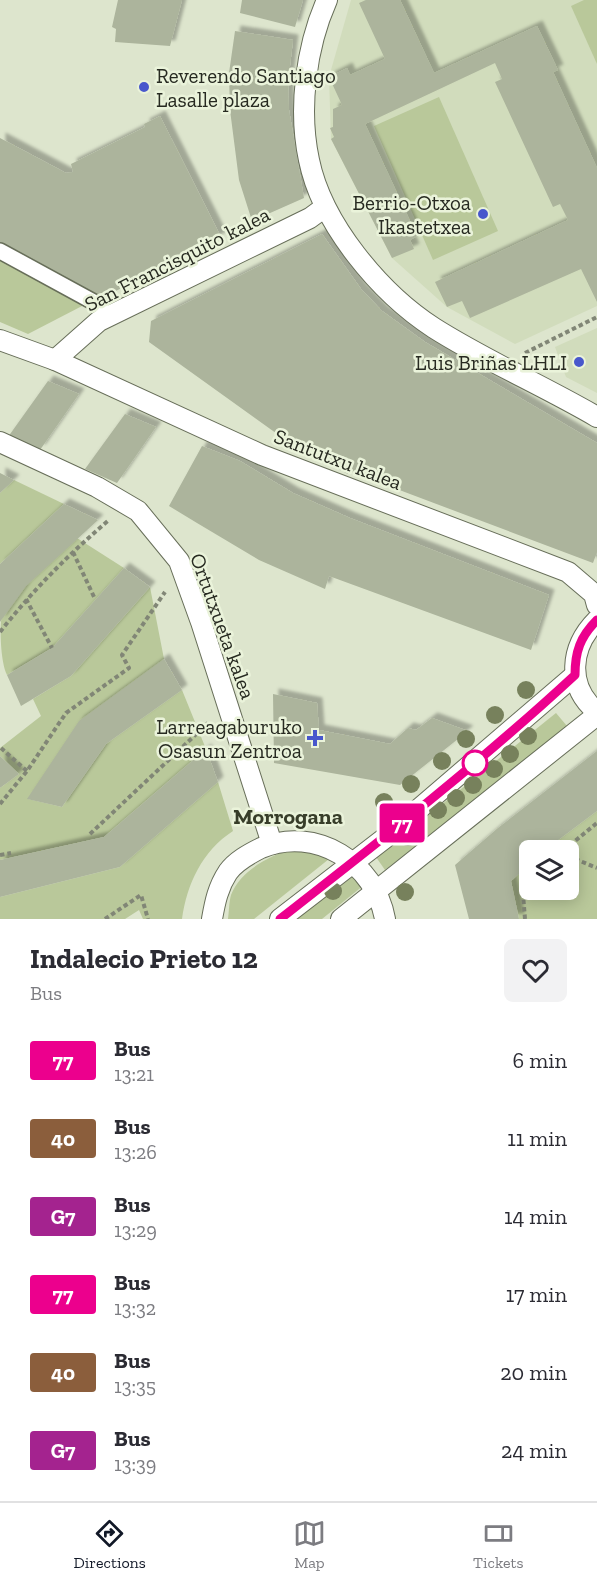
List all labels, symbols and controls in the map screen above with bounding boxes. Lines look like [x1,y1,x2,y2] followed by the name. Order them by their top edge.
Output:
[156,63,336,112] place label: Reverendo Santiago Lasalle plaza
[137,80,151,94] marker: Reverendo Santiago Lasalle plaza
[352,190,471,239] place label: Berrio-Otxoa Ikastetxea
[80,201,274,317] street label: San Francisquito kalea
[476,207,490,221] marker: Berrio-Otxoa Ikastetxea
[415,350,567,375] place label: Luis Briñas LHLI
[572,355,586,369] marker: Luis Briñas LHLI
[271,423,405,495] street label: Santutxu kalea
[185,550,261,702] street label: Ortutxueta kalea
[156,714,302,763] place label: Larreagaburuko Osasun Zentroa
[306,729,324,747] marker: Larreagaburuko Osasun Zentroa
[462,750,488,776] unlabelled marker
[233,803,343,830] district label: Morrogana
[375,804,429,842] line badge: 77
[392,811,412,836] text: 77
[519,840,579,900] map controls
[519,840,579,900] button: layers
[504,939,567,1002] button: heart
[30,942,258,975] text: Indalecio Prieto 12
[30,981,62,1005] text: Bus
[114,1035,151,1062] text: Bus
[513,1047,567,1074] text: 6 min
[53,1048,73,1073] text: 77
[114,1062,154,1086] text: 13:21
[114,1113,151,1140] text: Bus
[507,1125,567,1152] text: 11 min
[51,1126,75,1151] text: 40
[114,1140,157,1164] text: 13:26
[114,1191,151,1218] text: Bus
[504,1203,567,1230] text: 14 min
[51,1204,75,1229] text: G7
[114,1218,157,1242] text: 13:29
[114,1269,151,1296] text: Bus
[506,1281,567,1308] text: 17 min
[53,1282,73,1307] text: 77
[114,1296,156,1320] text: 13:32
[114,1347,151,1374] text: Bus
[500,1359,567,1386] text: 20 min
[51,1360,75,1385] text: 40
[114,1374,156,1398] text: 13:35
[114,1425,151,1452] text: Bus
[501,1437,567,1464] text: 24 min
[51,1438,75,1463] text: G7
[114,1452,156,1476] text: 13:39
[74,1517,146,1572] tab: Directions
[293,1517,326,1572] tab: Map
[473,1517,523,1572] tab: Tickets

